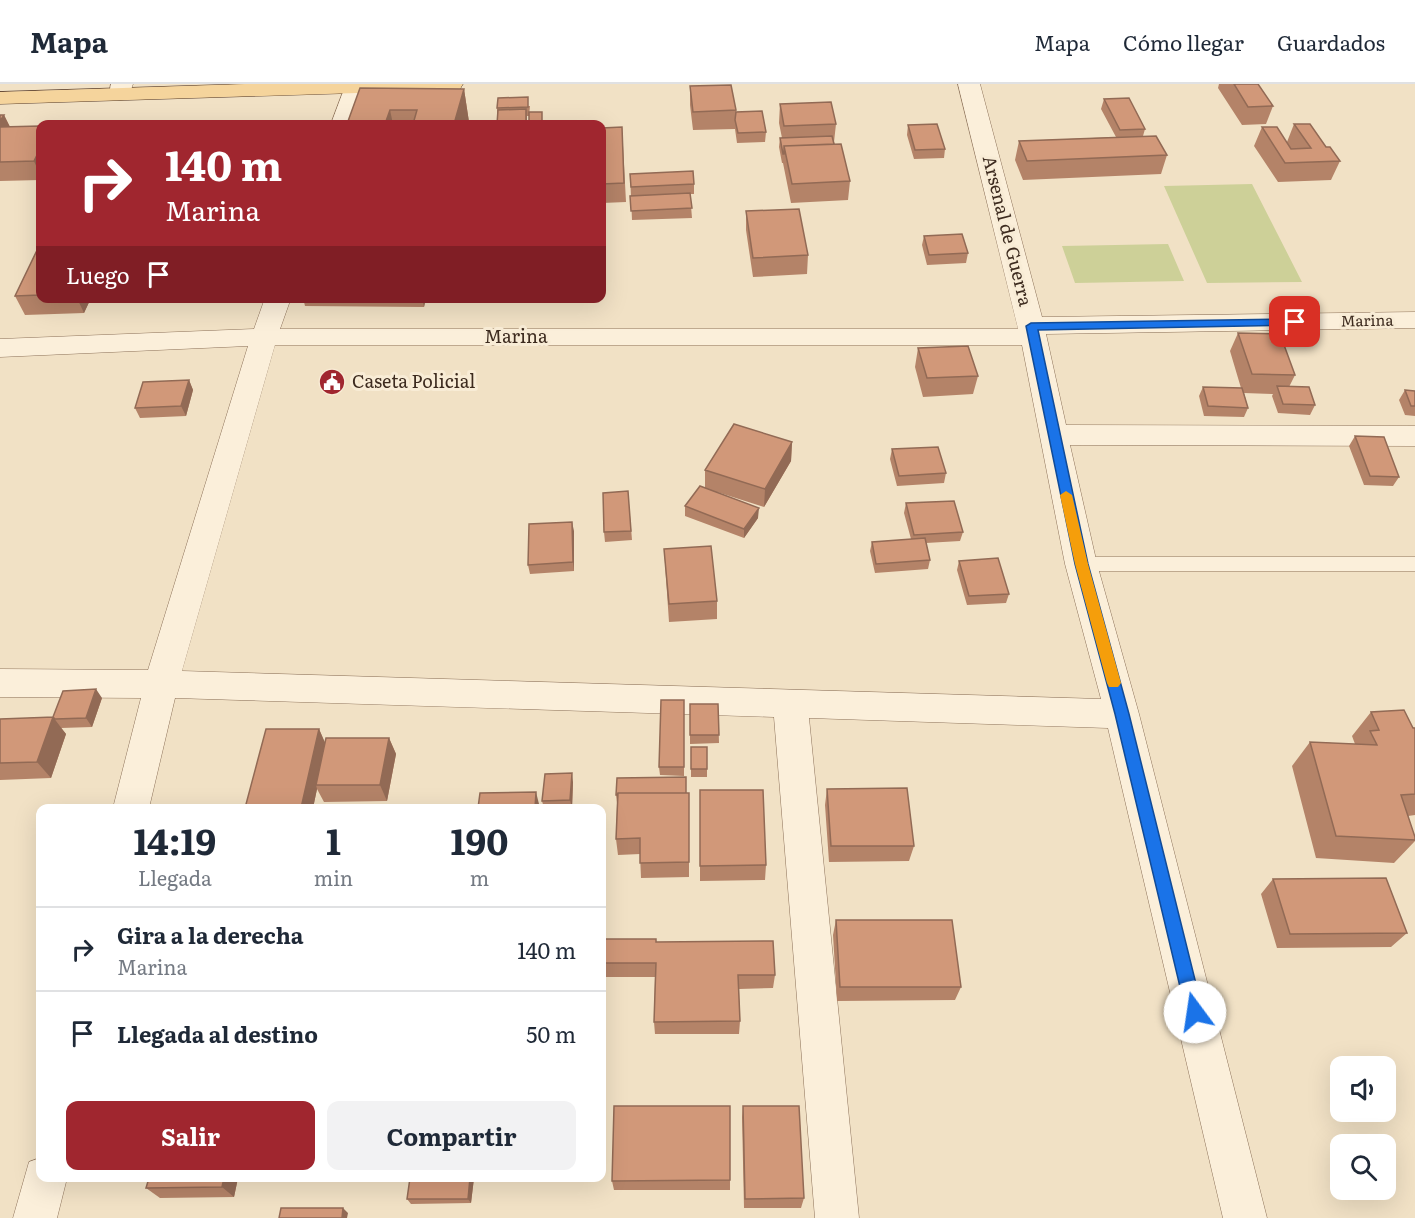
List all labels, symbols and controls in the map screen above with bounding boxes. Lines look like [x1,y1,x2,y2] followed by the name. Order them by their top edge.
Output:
[30,20,108,62] text: Mapa
[1034,26,1090,57] text: Mapa
[1123,26,1244,57] text: Cómo llegar
[1277,26,1385,57] text: Guardados
[165,132,282,194] text: 140 m
[66,144,144,222] icon: right
[977,152,1040,309] street label: Arsenal de Guerra
[165,189,260,229] text: Marina
[66,258,130,291] text: Luego
[142,258,175,291] icon: arrive
[1269,296,1320,347] pin
[1278,305,1311,338] icon: arrive
[1340,308,1394,331] street label: Marina
[484,322,548,349] street label: Marina
[317,367,347,397] public building icon: Caseta Policial
[352,367,475,394] place label: Caseta Policial
[134,813,216,866] text: 14:19
[326,813,341,866] text: 1
[451,813,508,866] text: 190
[138,862,212,892] text: Llegada
[314,862,353,892] text: min
[470,862,489,892] text: m
[117,918,304,951] text: Gira a la derecha
[66,933,99,966] icon: right
[517,933,576,966] text: 140 m
[117,951,187,981] text: Marina
[1163,980,1227,1044] position arrow
[66,1017,99,1050] icon: arrive
[117,1017,318,1050] text: Llegada al destino
[526,1017,576,1050] text: 50 m
[1330,1056,1396,1200] map controls
[1330,1056,1396,1122] button: sound
[66,1101,315,1170] button: Salir
[327,1101,576,1170] button: Compartir
[1330,1134,1396,1200] button: search

